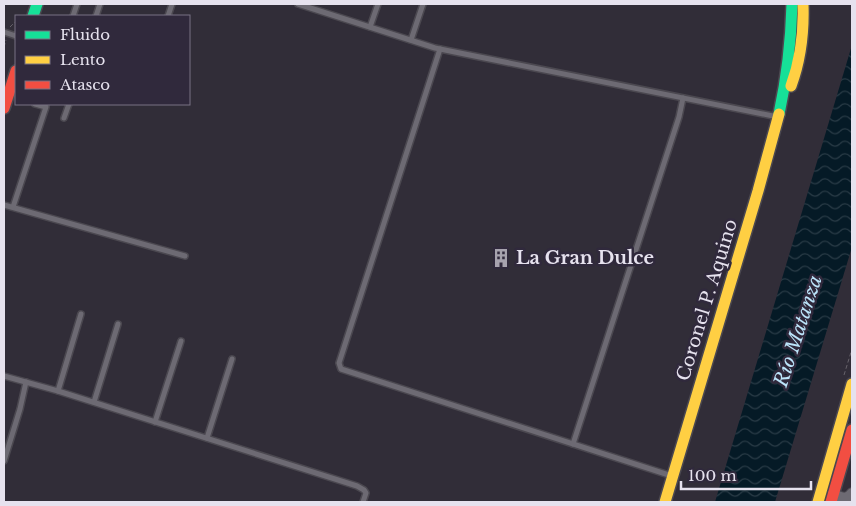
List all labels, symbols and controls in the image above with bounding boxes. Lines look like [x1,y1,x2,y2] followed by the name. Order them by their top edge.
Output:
[15,15,190,105] legend
[60,25,110,44] text: Fluido
[60,50,106,69] text: Lento
[59,75,110,94] text: Atasco
[672,216,742,384] street label: Coronel P. Aquino
[490,247,512,269] building icon: La Gran Dulce
[516,247,654,269] place label: La Gran Dulce
[769,272,827,391] water label: Río Matanza
[681,458,811,490] scale bar
[688,466,737,485] text: 100 m

